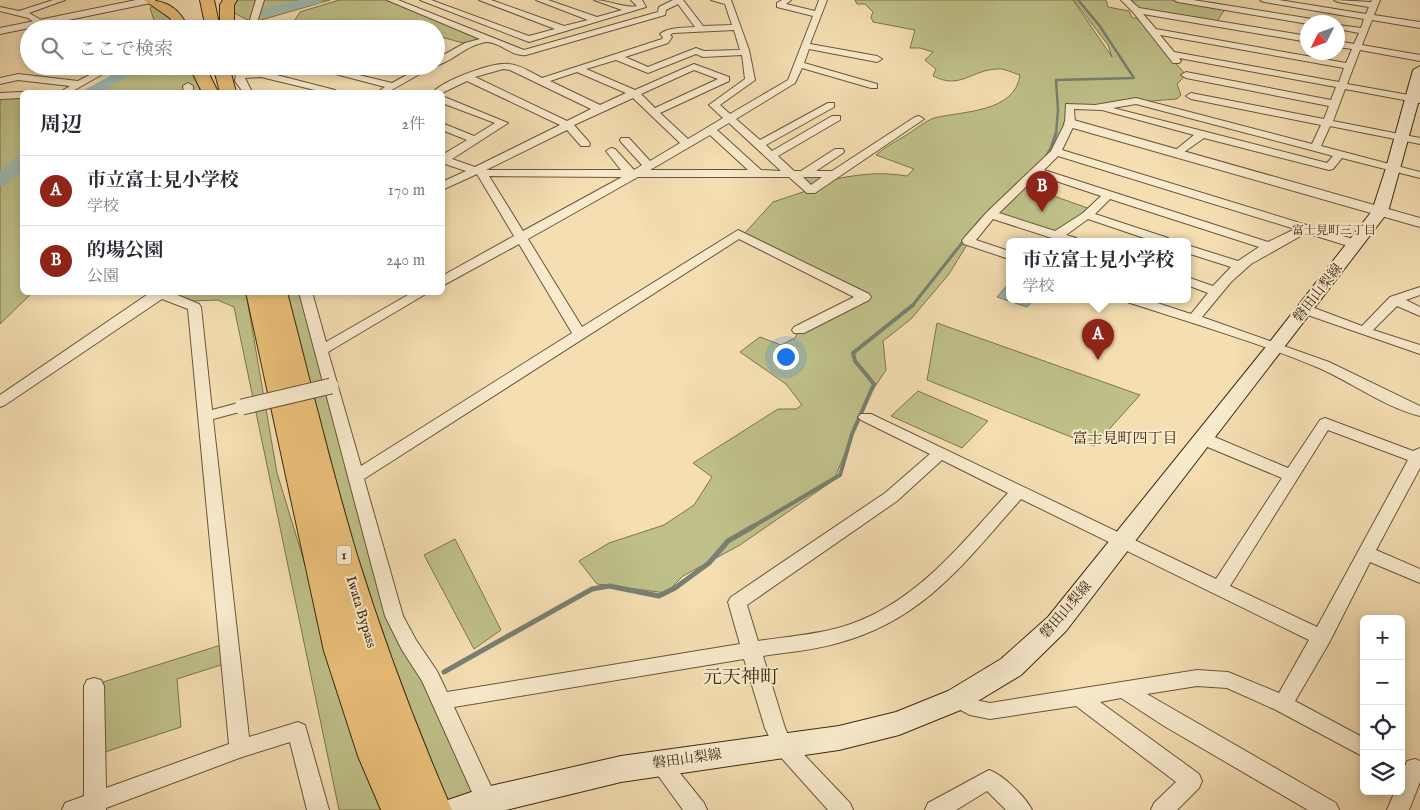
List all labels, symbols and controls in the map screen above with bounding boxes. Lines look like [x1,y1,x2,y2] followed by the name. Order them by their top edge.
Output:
[1300,15,1345,60] north arrow
[20,20,445,75] search box
[38,34,66,62] icon: search
[78,38,173,62] text: ここで検索
[40,112,82,139] text: 周辺
[401,115,425,135] text: 2件
[87,169,239,193] text: 市立富士見小学校
[1026,171,1058,212] pin: B
[51,181,61,201] text: A
[388,181,425,201] text: 170 m
[87,197,119,217] text: 学校
[1292,223,1376,238] district label: 富士見町三丁目
[1006,238,1191,303] popup
[87,239,163,263] text: 的場公園
[1022,249,1175,273] text: 市立富士見小学校
[51,251,61,271] text: B
[386,251,425,271] text: 240 m
[1289,260,1347,326] street label: 磐田山梨線
[87,267,119,287] text: 公園
[1022,277,1055,297] text: 学校
[1082,319,1114,360] pin: A
[773,344,799,370] your location
[1072,429,1178,448] district label: 富士見町四丁目
[336,546,352,564] road number: 1
[342,574,381,650] street label: Iwata Bypass
[1036,578,1096,642] street label: 磐田山梨線
[1360,615,1405,795] map controls
[1360,615,1405,660] button: +
[1360,660,1405,705] button: −
[703,666,779,690] district label: 元天神町
[1360,705,1405,750] button: locate
[651,745,723,773] street label: 磐田山梨線
[1360,750,1405,795] button: layers

